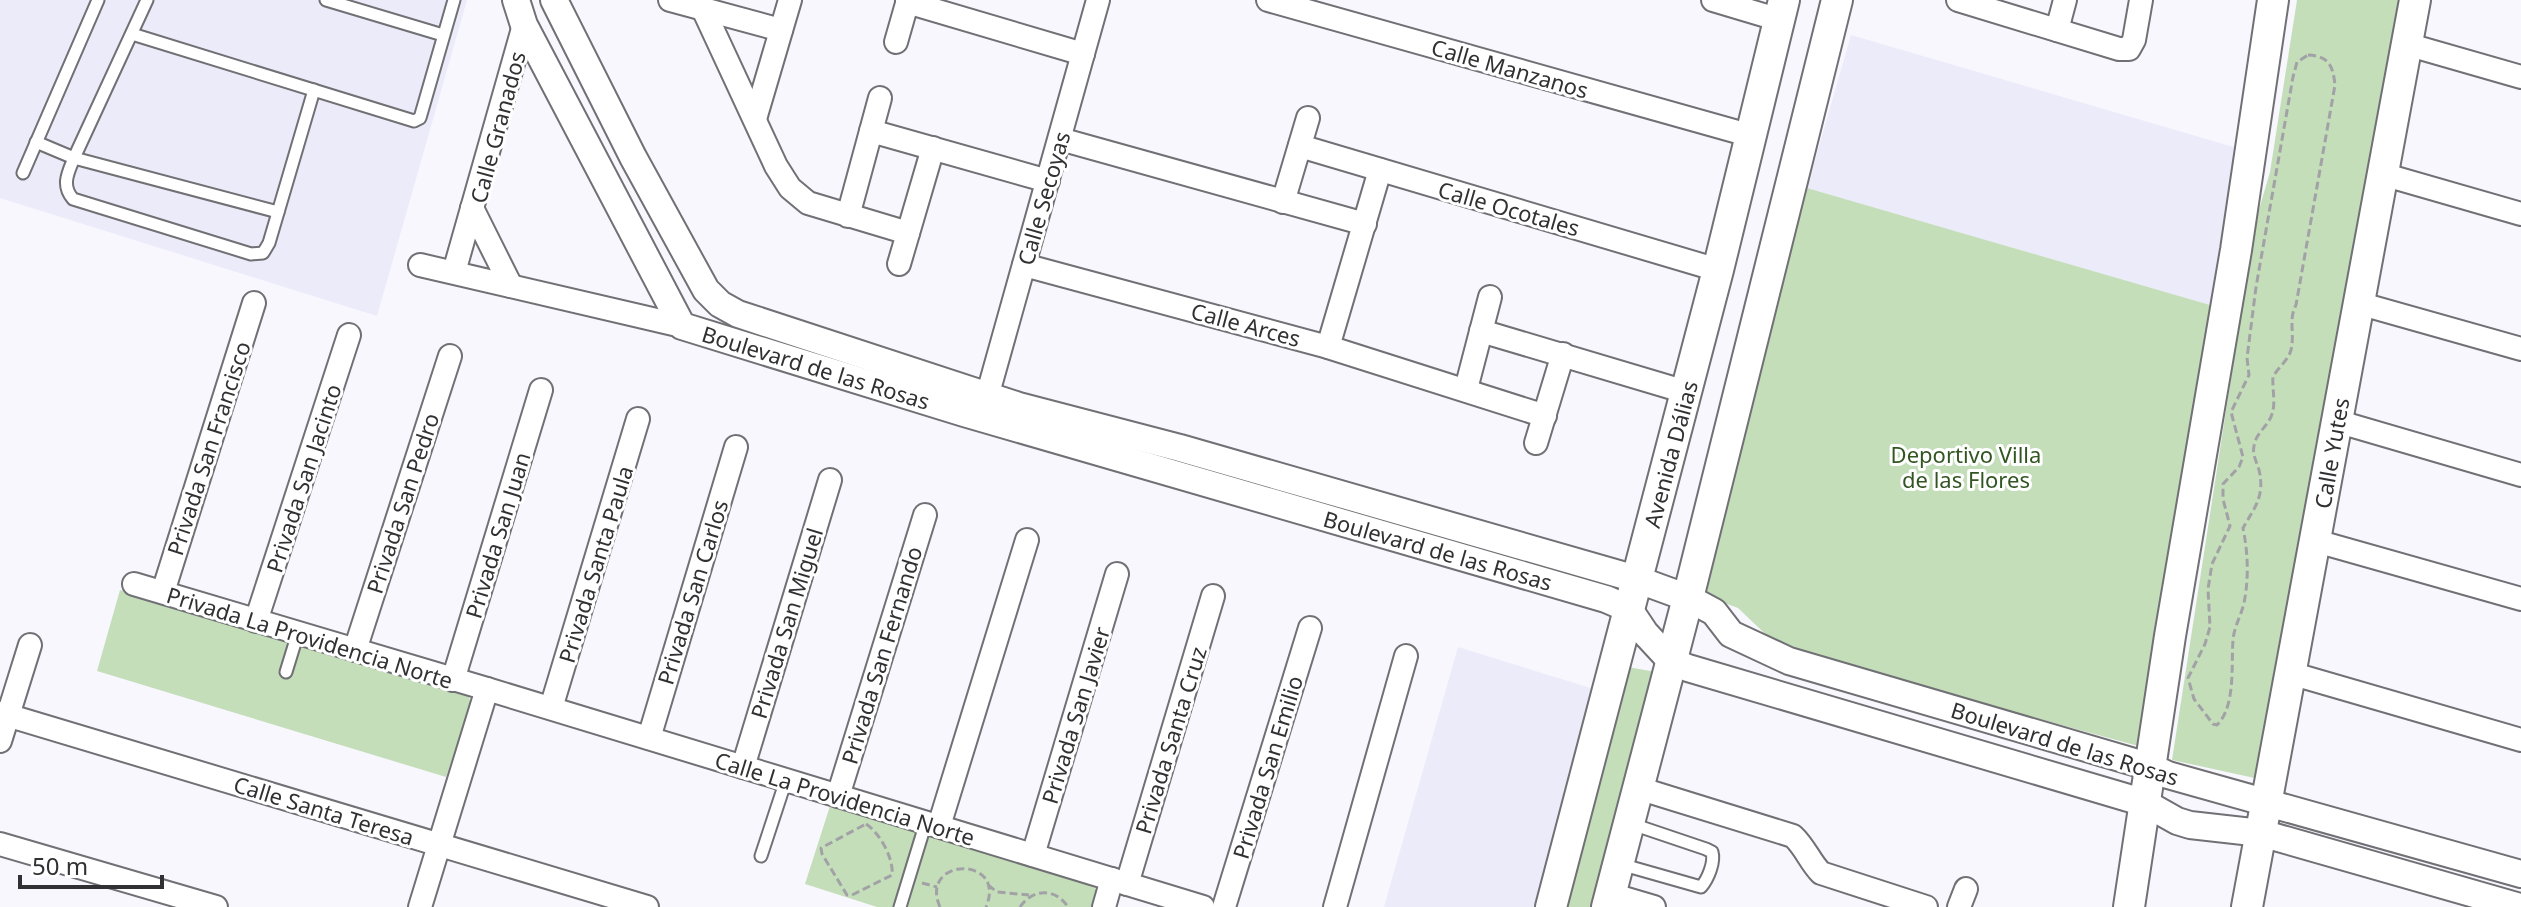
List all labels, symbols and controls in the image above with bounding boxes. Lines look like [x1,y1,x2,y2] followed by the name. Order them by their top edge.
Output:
[1428,31,1592,105] street label: Calle Manzanos
[462,48,532,206] street label: Calle Granados
[1010,128,1076,268] street label: Calle Secoyas
[1435,174,1583,242] street label: Calle Ocotales
[1188,295,1304,353] street label: Calle Arces
[698,318,934,416] street label: Boulevard de las Rosas
[159,337,257,559] street label: Privada San Francisco
[1636,377,1704,531] street label: Avenida Dálias
[258,380,348,576] street label: Privada San Jacinto
[2307,395,2355,511] street label: Calle Yutes
[359,409,445,597] street label: Privada San Pedro
[1891,439,2041,494] park label: Deportivo Villa de las Flores
[457,448,537,622] street label: Privada San Juan
[551,462,639,666] street label: Privada Santa Paula
[650,496,734,688] street label: Privada San Carlos
[1320,503,1556,597] street label: Boulevard de las Rosas
[743,524,829,722] street label: Privada San Miguel
[834,542,928,768] street label: Privada San Fernando
[163,579,457,695] street label: Privada La Providencia Norte
[1034,623,1116,807] street label: Privada San Javier
[1127,643,1213,837] street label: Privada Santa Cruz
[1225,672,1309,862] street label: Privada San Emilio
[1947,694,2183,792] street label: Boulevard de las Rosas
[711,744,979,852] street label: Calle La Providencia Norte
[230,768,418,852] street label: Calle Santa Teresa
[20,839,162,889] scale bar
[32,849,88,882] text: 50 m

